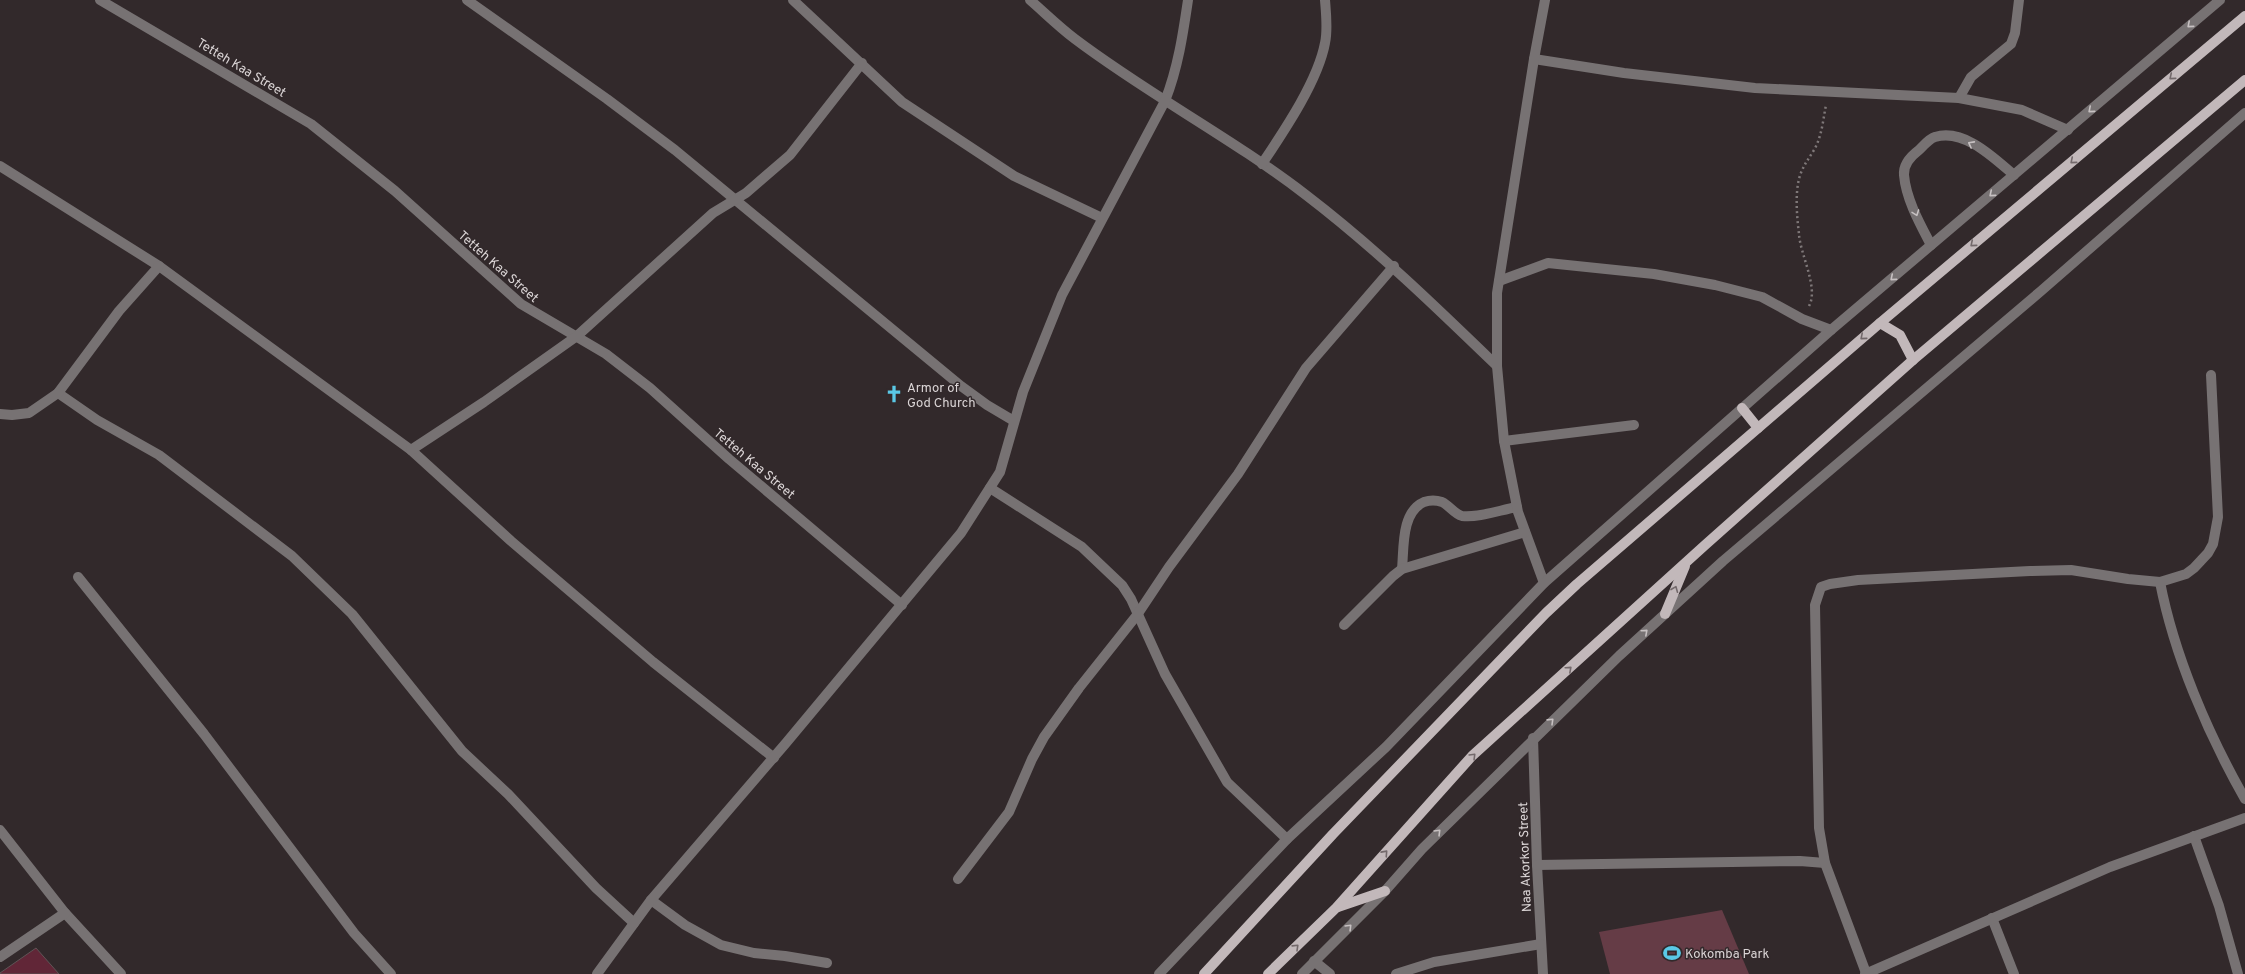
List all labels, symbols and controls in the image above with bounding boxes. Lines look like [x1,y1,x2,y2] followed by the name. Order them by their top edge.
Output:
[2187,20,2195,28] one-way arrow
[194,36,288,102] street label: Tetteh Kaa Street
[2170,73,2177,80] one-way arrow
[2089,105,2096,112] one-way arrow
[1968,141,1976,149] one-way arrow
[2070,156,2077,163] one-way arrow
[1990,189,1997,196] one-way arrow
[1911,209,1919,216] one-way arrow
[454,228,541,307] street label: Tetteh Kaa Street
[1971,240,1978,247] one-way arrow
[1890,273,1898,280] one-way arrow
[1860,333,1868,340] one-way arrow
[907,381,975,412] place label: Armor of God Church
[884,384,904,404] church icon: Armor of God Church
[710,426,798,503] street label: Tetteh Kaa Street
[1671,585,1679,592] one-way arrow
[1641,630,1648,637] one-way arrow
[1564,666,1572,674] one-way arrow
[1546,718,1554,726] one-way arrow
[1468,753,1476,761] one-way arrow
[1516,801,1536,912] street label: Naa Akorkor Street
[1433,829,1441,837] one-way arrow
[1381,850,1388,857] one-way arrow
[1344,924,1352,932] one-way arrow
[1662,943,1682,963] sports icon: Kokomba Park
[1291,944,1299,952] one-way arrow
[1685,947,1770,963] place label: Kokomba Park

